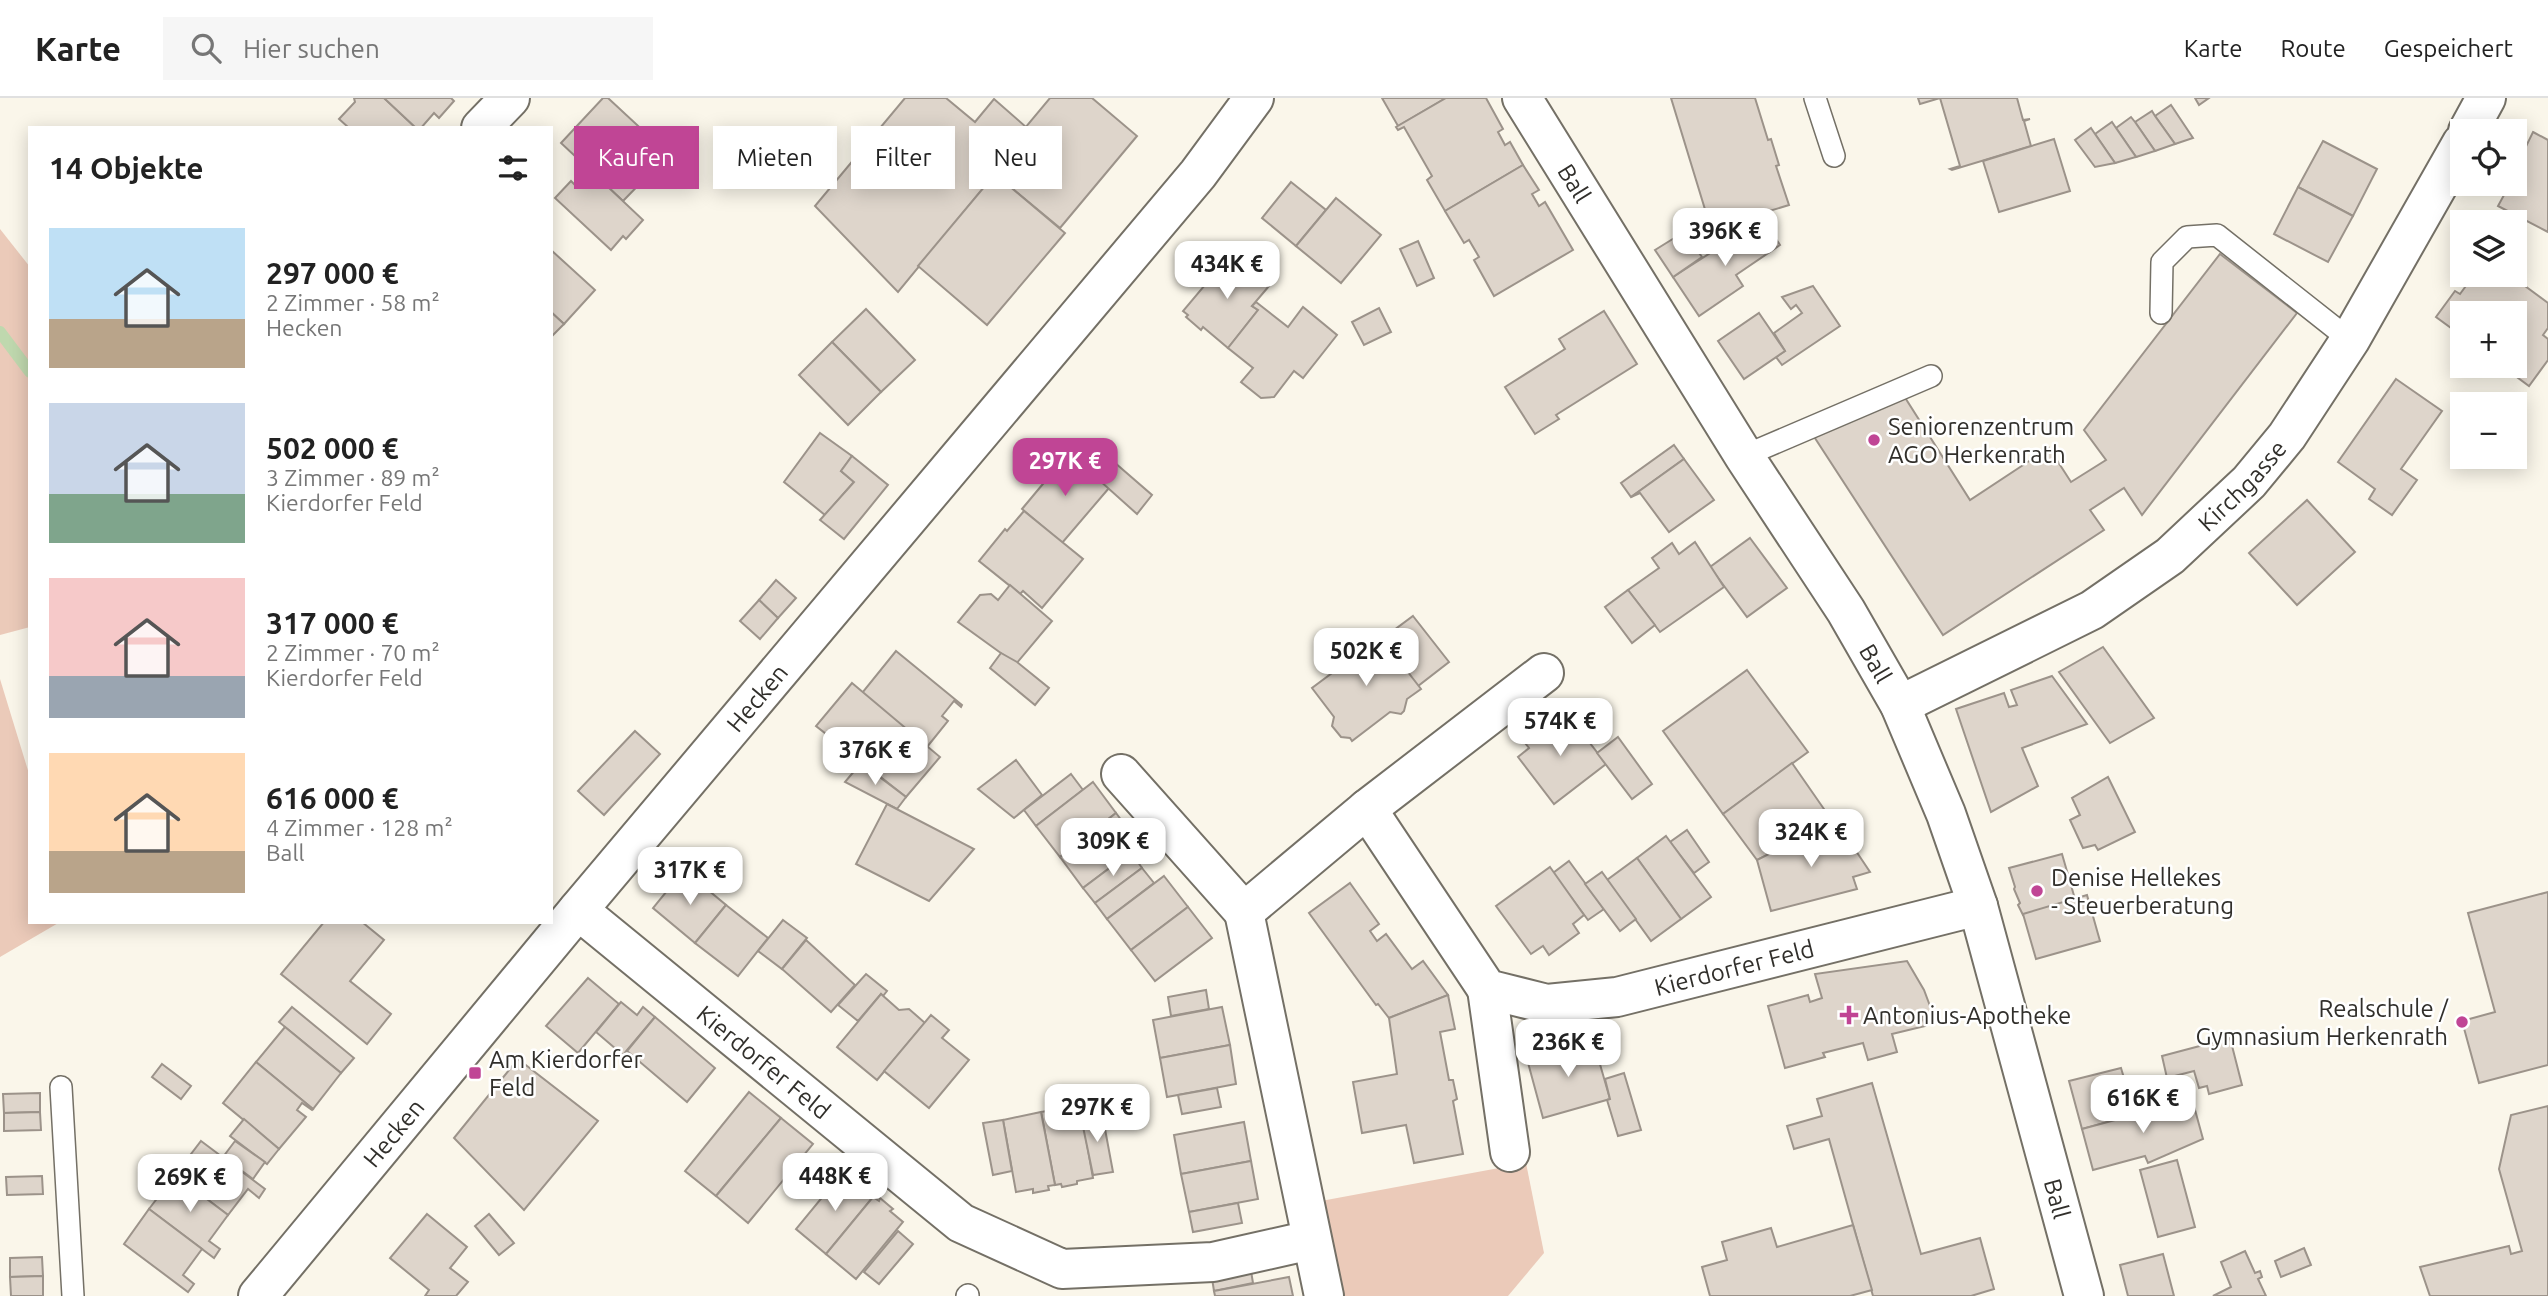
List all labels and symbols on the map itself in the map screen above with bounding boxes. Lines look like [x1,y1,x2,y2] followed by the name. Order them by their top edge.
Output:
[1553,159,1597,207] street label: Ball
[1668,208,1782,268] pin: 396K €
[1170,242,1284,301] pin: 434K €
[1888,413,2074,468] place label: Seniorenzentrum AGO Herkenrath
[1866,432,1882,448] marker: Seniorenzentrum AGO Herkenrath
[2192,435,2291,536] street label: Kirchgasse
[1008,438,1122,498] pin: 297K €
[1309,628,1423,688] pin: 502K €
[1854,639,1898,687] street label: Ball
[721,658,793,737] street label: Hecken
[1503,698,1617,758] pin: 574K €
[818,728,932,787] pin: 376K €
[1754,810,1868,869] pin: 324K €
[1056,818,1170,878] pin: 309K €
[633,848,747,907] pin: 317K €
[2051,864,2234,919] place label: Denise Hellekes - Steuerberatung
[2029,883,2045,899] marker: Denise Hellekes - Steuerberatung
[1651,934,1817,1001] street label: Kierdorfer Feld
[2195,995,2449,1050] place label: Realschule / Gymnasium Herkenrath
[692,1000,836,1124] street label: Kierdorfer Feld
[1863,1002,2071,1029] place label: Antonius-Apotheke
[1841,1007,1857,1023] marker: Antonius-Apotheke
[2454,1014,2470,1030] marker: Realschule / Gymnasium Herkenrath
[1511,1020,1625,1079] pin: 236K €
[489,1046,643,1101] place label: Am Kierdorfer Feld
[467,1065,483,1081] marker: Am Kierdorfer Feld
[2086,1076,2200,1135] pin: 616K €
[1040,1084,1154,1144] pin: 297K €
[357,1093,429,1172] street label: Hecken
[133,1154,247,1214] pin: 269K €
[778,1154,892,1213] pin: 448K €
[2039,1176,2076,1221] street label: Ball

